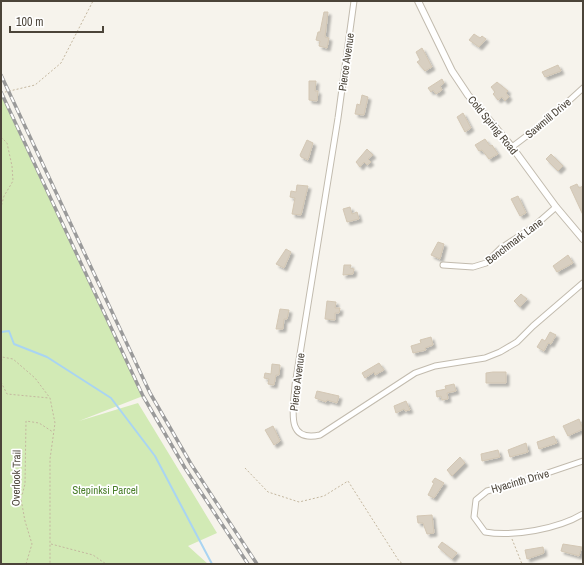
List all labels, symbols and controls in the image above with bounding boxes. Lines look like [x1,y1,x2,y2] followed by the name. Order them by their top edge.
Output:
[10,8,103,34] scale bar
[16,14,43,30] text: 100 m
[335,32,357,92] street label: Pierce Avenue
[465,93,521,157] street label: Cold Spring Road
[522,95,574,141] street label: Sawmill Drive
[483,215,545,267] street label: Benchmark Lane
[286,352,308,412] street label: Pierce Avenue
[9,450,23,506] street label: Overlook Trail
[489,466,551,496] street label: Hyacinth Drive
[72,483,138,497] park label: Stepinksi Parcel

